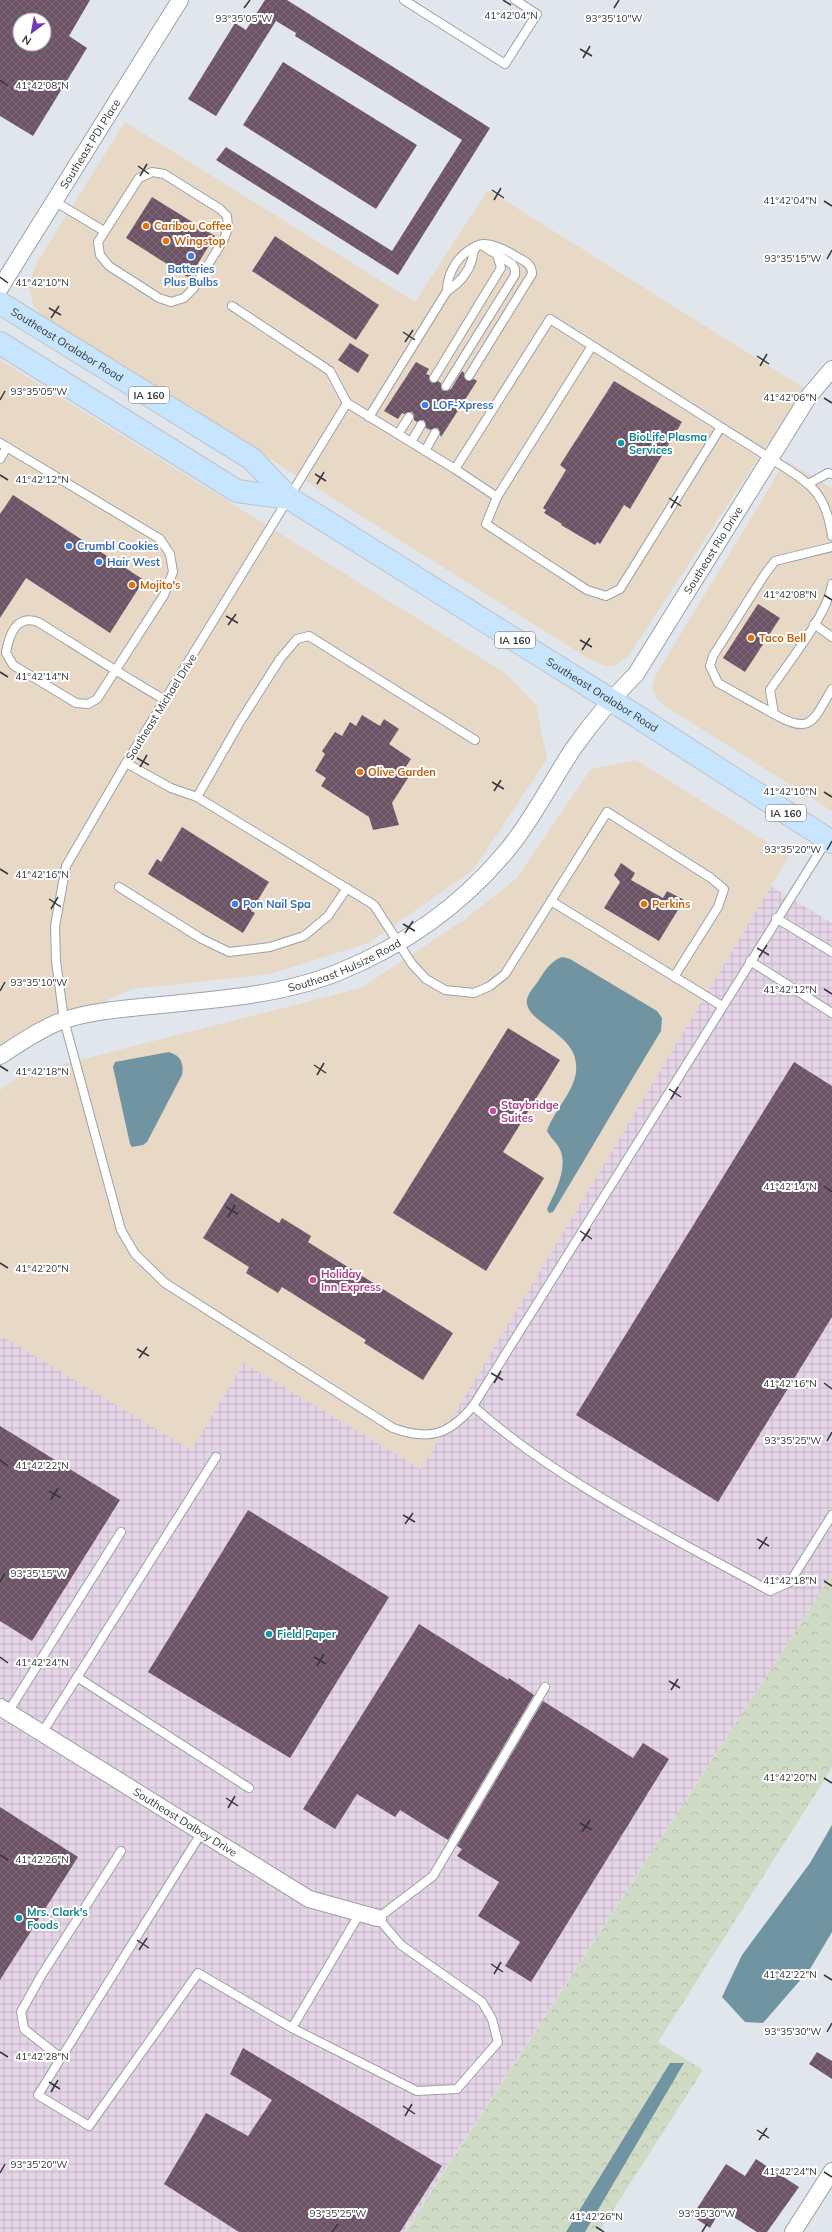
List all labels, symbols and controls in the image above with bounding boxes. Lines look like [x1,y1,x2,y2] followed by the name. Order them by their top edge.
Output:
[484,9,538,22] text: 41°42'04"N
[12,12,52,52] north arrow
[216,12,272,25] text: 93°35'05"W
[586,12,642,25] text: 93°35'10"W
[19,32,34,49] text: N
[15,79,69,92] text: 41°42'08"N
[57,96,123,191] street label: Southeast PDI Place
[763,194,817,207] text: 41°42'04"N
[154,219,232,233] place label: Caribou Coffee
[141,221,151,231] marker: Caribou Coffee
[174,234,226,248] place label: Wingstop
[161,236,171,246] marker: Wingstop
[186,251,196,261] marker: Batteries Plus Bulbs
[765,252,821,265] text: 93°35'15"W
[164,262,219,289] place label: Batteries Plus Bulbs
[15,276,69,289] text: 41°42'10"N
[8,305,126,385] street label: Southeast Oralabor Road
[11,385,67,398] text: 93°35'05"W
[129,387,169,403] road number: IA 160
[763,391,817,404] text: 41°42'06"N
[433,398,494,412] place label: LOF-Xpress
[420,400,430,410] marker: LOF-Xpress
[629,430,707,457] place label: BioLife Plasma Services
[616,438,626,448] marker: BioLife Plasma Services
[15,473,69,486] text: 41°42'12"N
[681,504,746,597] street label: Southeast Rio Drive
[77,539,159,553] place label: Crumbl Cookies
[64,541,74,551] marker: Crumbl Cookies
[107,555,160,569] place label: Hair West
[94,557,104,567] marker: Hair West
[140,578,181,592] place label: Mojito's
[127,580,137,590] marker: Mojito's
[763,588,817,601] text: 41°42'08"N
[759,631,806,645] place label: Taco Bell
[495,632,535,648] road number: IA 160
[746,633,756,643] marker: Taco Bell
[122,651,200,763] street label: Southeast Michael Drive
[544,654,661,735] street label: Southeast Oralabor Road
[15,670,69,683] text: 41°42'14"N
[368,765,436,779] place label: Olive Garden
[355,767,365,777] marker: Olive Garden
[763,785,817,798] text: 41°42'10"N
[766,805,806,821] road number: IA 160
[765,843,821,856] text: 93°35'20"W
[15,868,69,881] text: 41°42'16"N
[243,897,311,911] place label: Pon Nail Spa
[652,897,691,911] place label: Perkins
[230,899,240,909] marker: Pon Nail Spa
[639,899,649,909] marker: Perkins
[286,936,404,995] street label: Southeast Hulsize Road
[11,976,67,989] text: 93°35'10"W
[763,983,817,996] text: 41°42'12"N
[15,1065,69,1078] text: 41°42'18"N
[501,1098,559,1125] place label: Staybridge Suites
[488,1106,498,1116] marker: Staybridge Suites
[763,1180,817,1193] text: 41°42'14"N
[15,1262,69,1275] text: 41°42'20"N
[321,1267,382,1294] place label: Holiday Inn Express
[308,1275,318,1285] marker: Holiday Inn Express
[763,1377,817,1390] text: 41°42'16"N
[765,1434,821,1447] text: 93°35'25"W
[15,1459,69,1472] text: 41°42'22"N
[11,1567,67,1580] text: 93°35'15"W
[763,1574,817,1587] text: 41°42'18"N
[277,1627,337,1641] place label: Field Paper
[264,1629,274,1639] marker: Field Paper
[15,1656,69,1669] text: 41°42'24"N
[763,1771,817,1784] text: 41°42'20"N
[131,1784,240,1860] street label: Southeast Dalbey Drive
[15,1853,69,1866] text: 41°42'26"N
[27,1905,88,1932] place label: Mrs. Clark's Foods
[14,1913,24,1923] marker: Mrs. Clark's Foods
[763,1968,817,1981] text: 41°42'22"N
[765,2025,821,2038] text: 93°35'30"W
[15,2050,69,2063] text: 41°42'28"N
[11,2158,67,2171] text: 93°35'20"W
[763,2165,817,2178] text: 41°42'24"N
[310,2207,366,2220] text: 93°35'25"W
[679,2207,735,2220] text: 93°35'30"W
[569,2210,623,2223] text: 41°42'26"N

